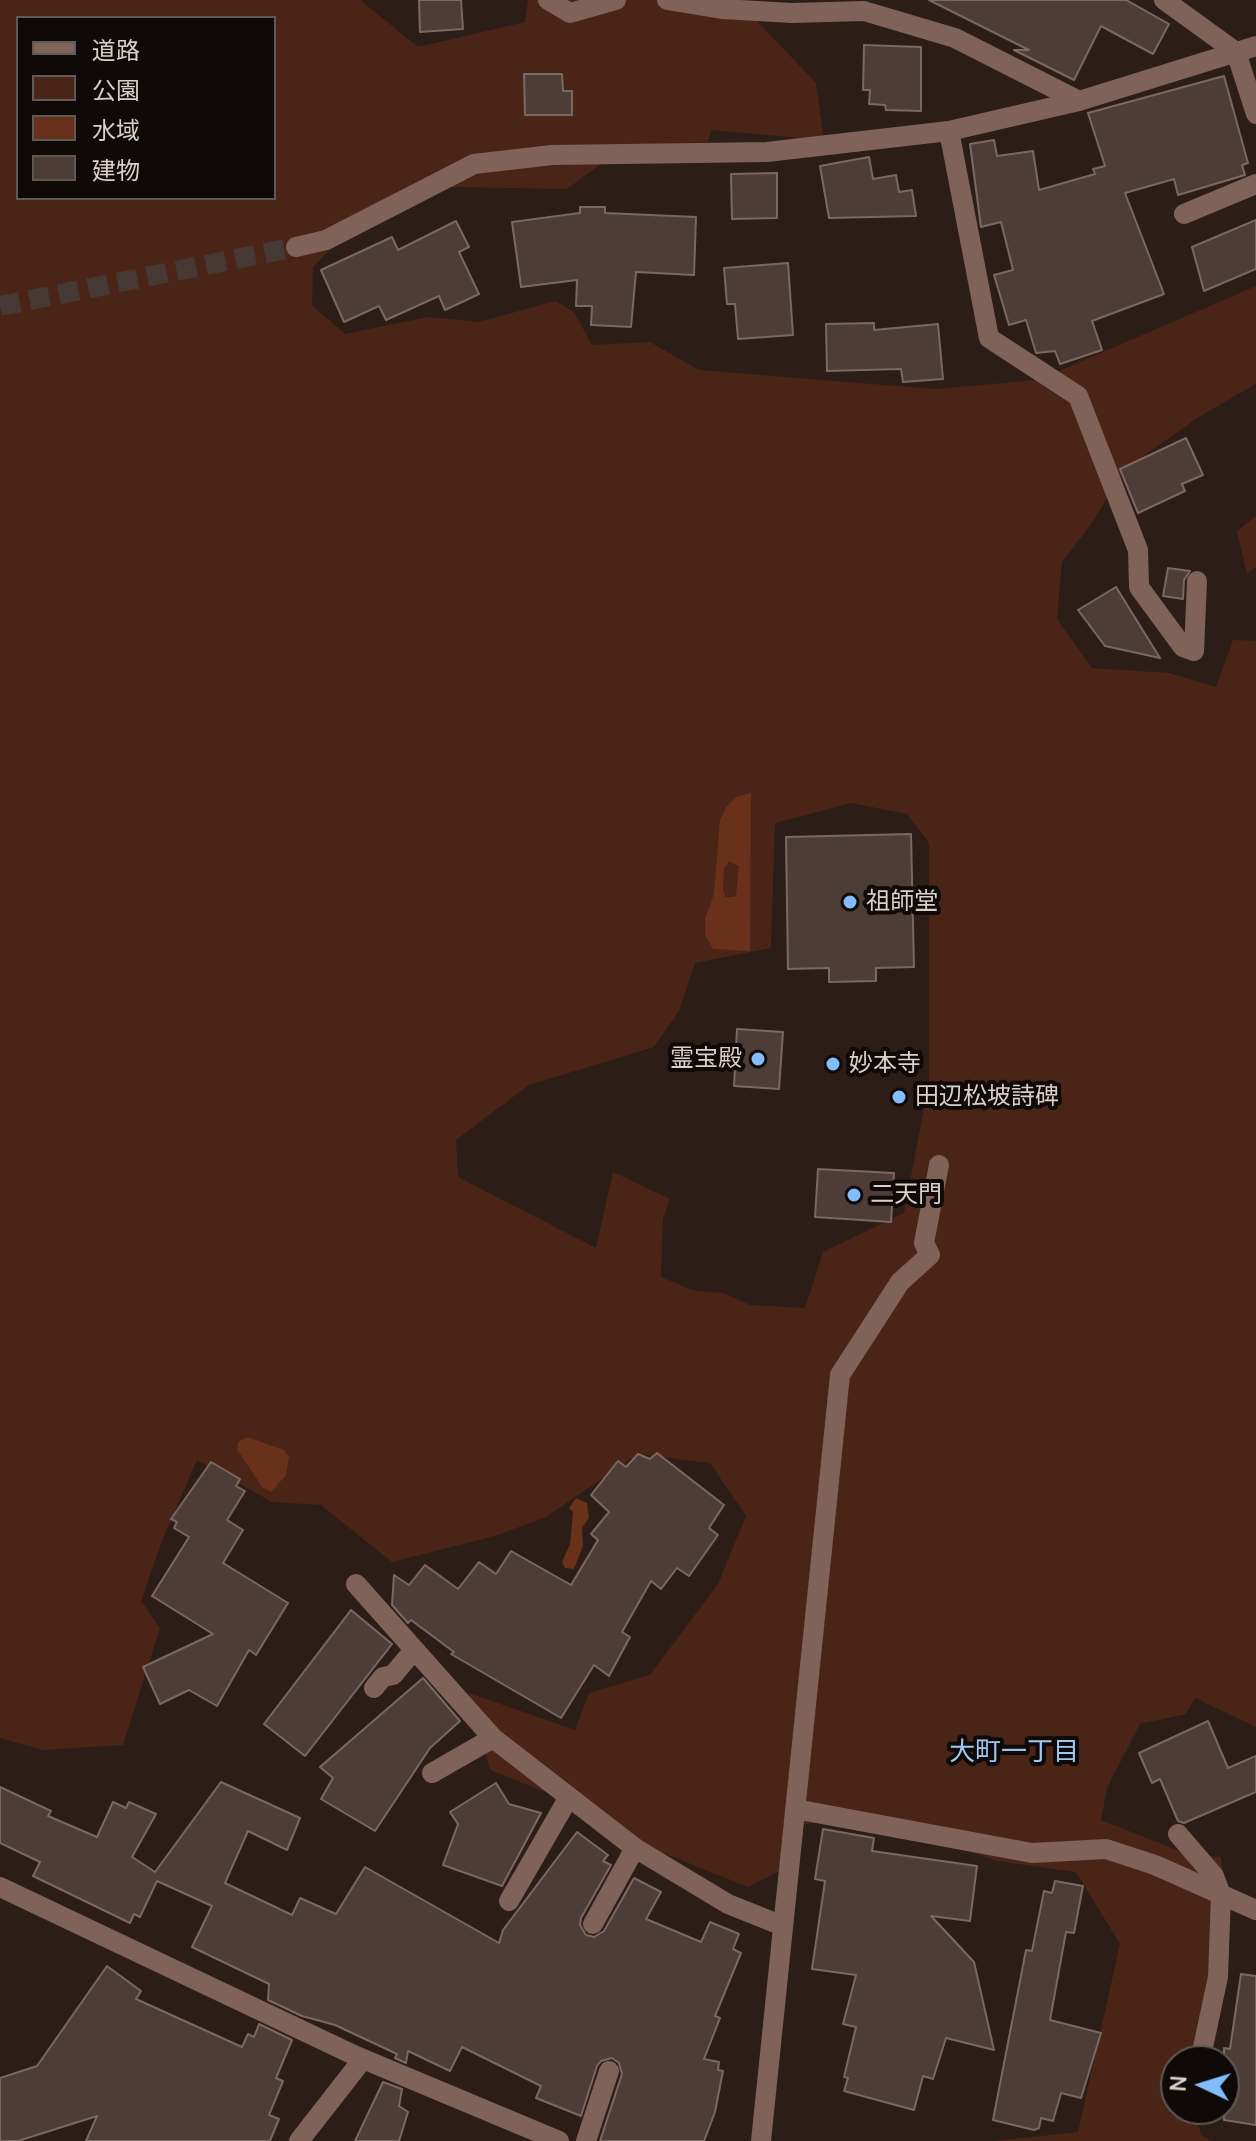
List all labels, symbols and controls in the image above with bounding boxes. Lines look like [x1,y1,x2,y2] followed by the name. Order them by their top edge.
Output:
[16,16,276,200] legend
[92,33,140,66] text: 道路
[92,73,140,106] text: 公園
[92,113,140,146] text: 水域
[92,153,140,186] text: 建物
[866,888,938,916] place label: 祖師堂
[841,893,859,911] marker: 祖師堂
[670,1045,742,1073] place label: 霊宝殿
[749,1050,767,1068] marker: 霊宝殿
[849,1050,921,1078] place label: 妙本寺
[824,1055,842,1073] marker: 妙本寺
[915,1083,1059,1111] place label: 田辺松坡詩碑
[890,1088,908,1106] marker: 田辺松坡詩碑
[870,1181,942,1209] place label: 二天門
[845,1186,863,1204] marker: 二天門
[949,1737,1079,1769] district label: 大町一丁目
[1160,2045,1240,2125] north arrow
[1163,2075,1194,2092] text: N

